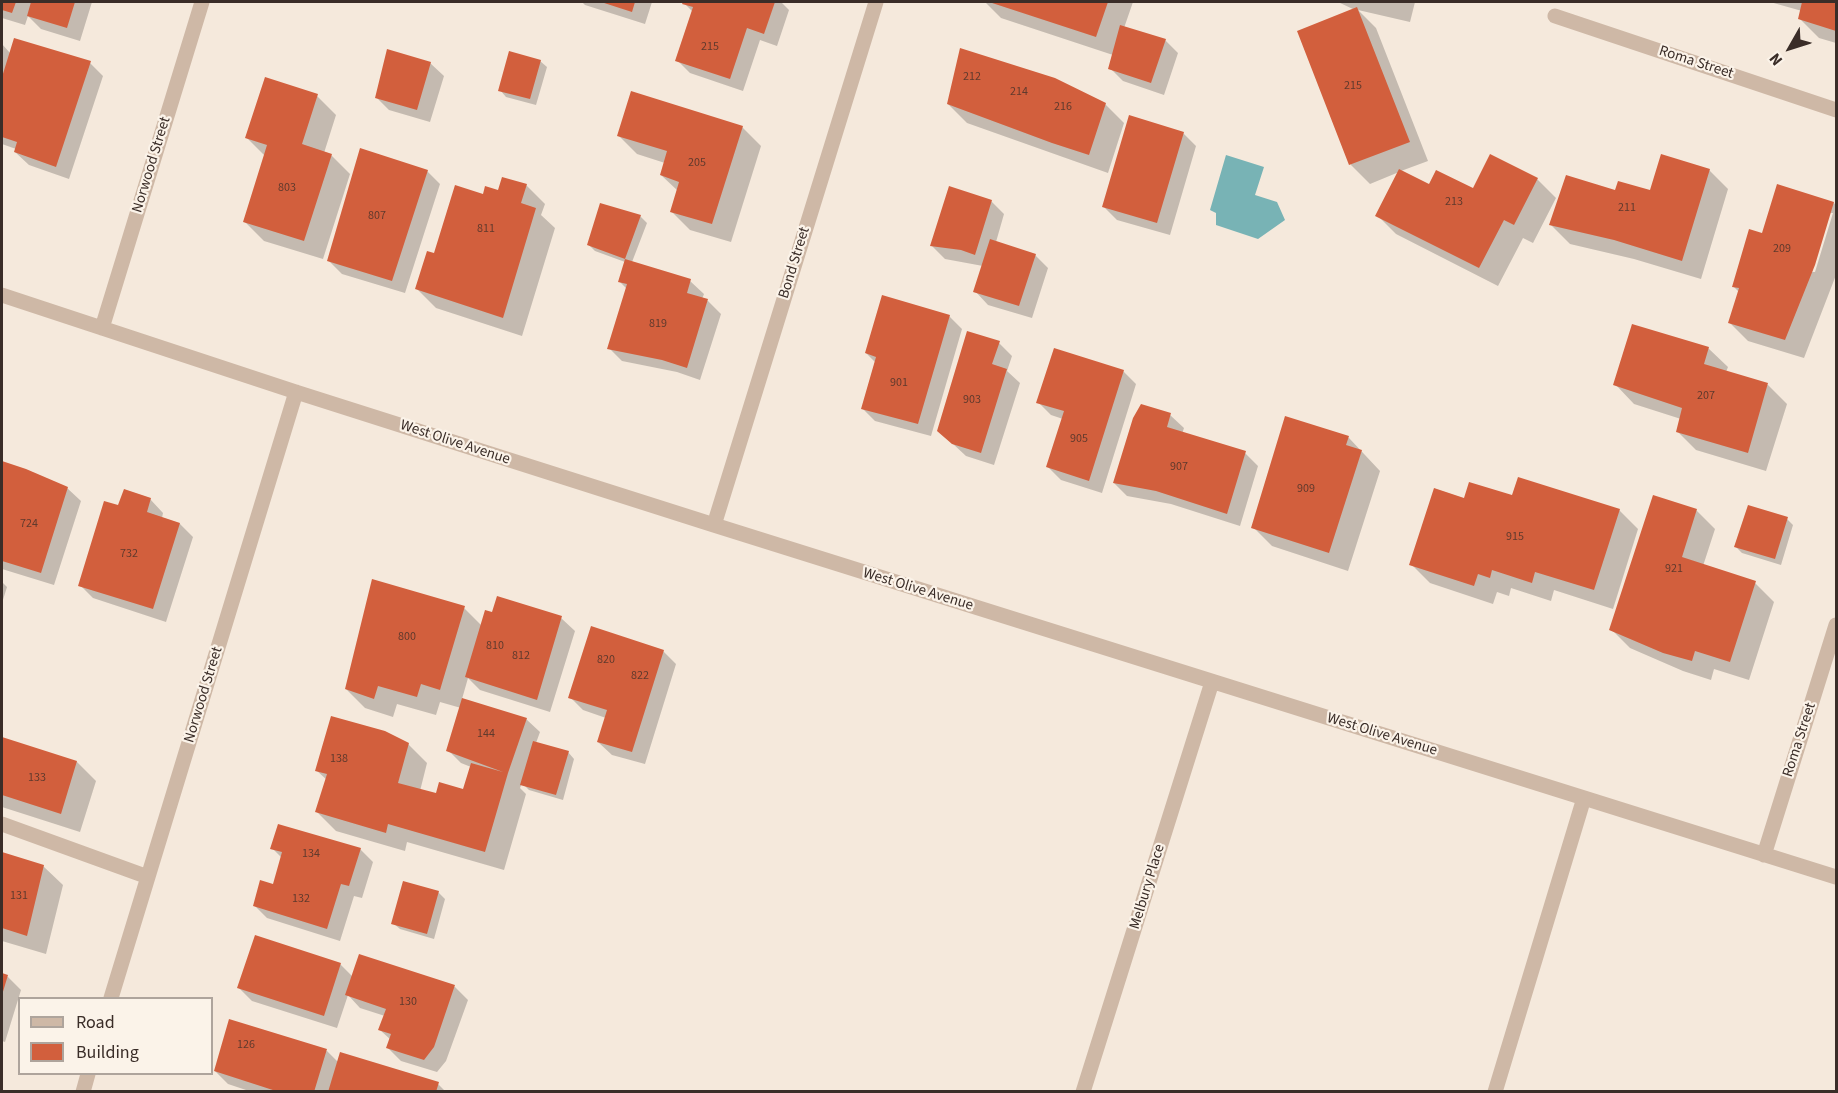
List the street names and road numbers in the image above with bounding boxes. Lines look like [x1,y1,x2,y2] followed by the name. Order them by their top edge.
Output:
[1657,43,1735,83] street label: Roma Street
[129,115,175,215] street label: Norwood Street
[776,225,814,301] street label: Bond Street
[398,417,512,469] street label: West Olive Avenue
[861,565,975,615] street label: West Olive Avenue
[181,645,227,745] street label: Norwood Street
[1780,701,1820,779] street label: Roma Street
[1325,710,1439,760] street label: West Olive Avenue
[1127,842,1169,932] street label: Melbury Place

